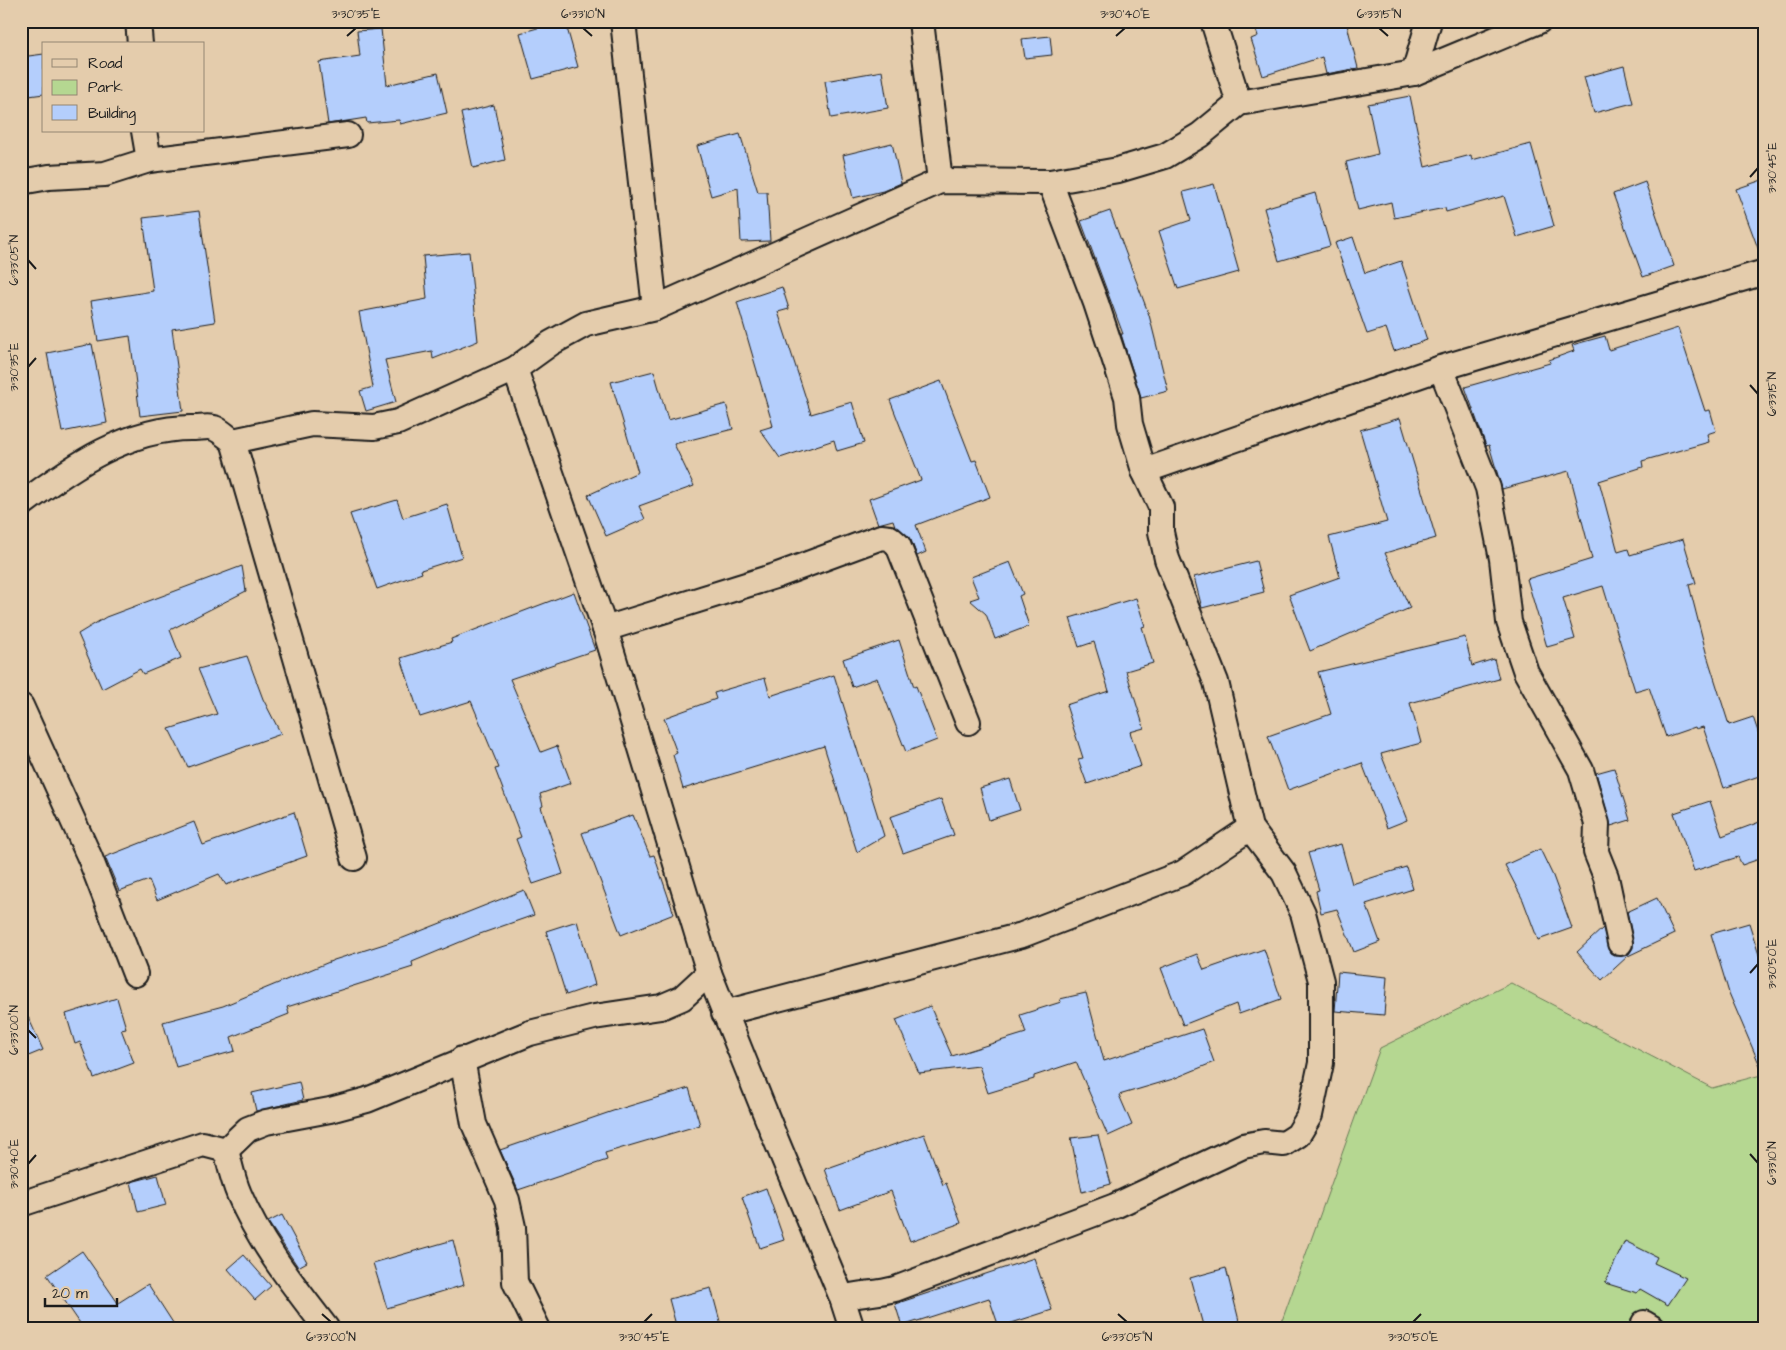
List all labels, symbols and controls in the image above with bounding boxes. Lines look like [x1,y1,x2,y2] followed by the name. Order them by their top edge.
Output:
[332,6,380,23] text: 3°30'35"E
[561,6,605,23] text: 6°33'10"N
[1100,6,1150,23] text: 3°30'40"E
[1357,6,1402,23] text: 6°33'15"N
[42,42,205,132] legend
[88,53,123,74] text: Road
[88,77,123,98] text: Park
[88,103,136,125] text: Building
[1764,143,1781,193] text: 3°30'45"E
[6,234,23,285] text: 6°33'05"N
[6,343,23,391] text: 3°30'35"E
[1764,371,1781,416] text: 6°33'15"N
[1764,939,1781,989] text: 3°30'50"E
[6,1005,23,1055] text: 6°33'00"N
[6,1139,23,1189] text: 3°30'40"E
[1764,1141,1781,1185] text: 6°33'10"N
[45,1275,118,1307] scale bar
[52,1283,88,1304] text: 20 m
[306,1329,356,1346] text: 6°33'00"N
[619,1329,669,1346] text: 3°30'45"E
[1102,1329,1153,1346] text: 6°33'05"N
[1388,1329,1438,1346] text: 3°30'50"E

